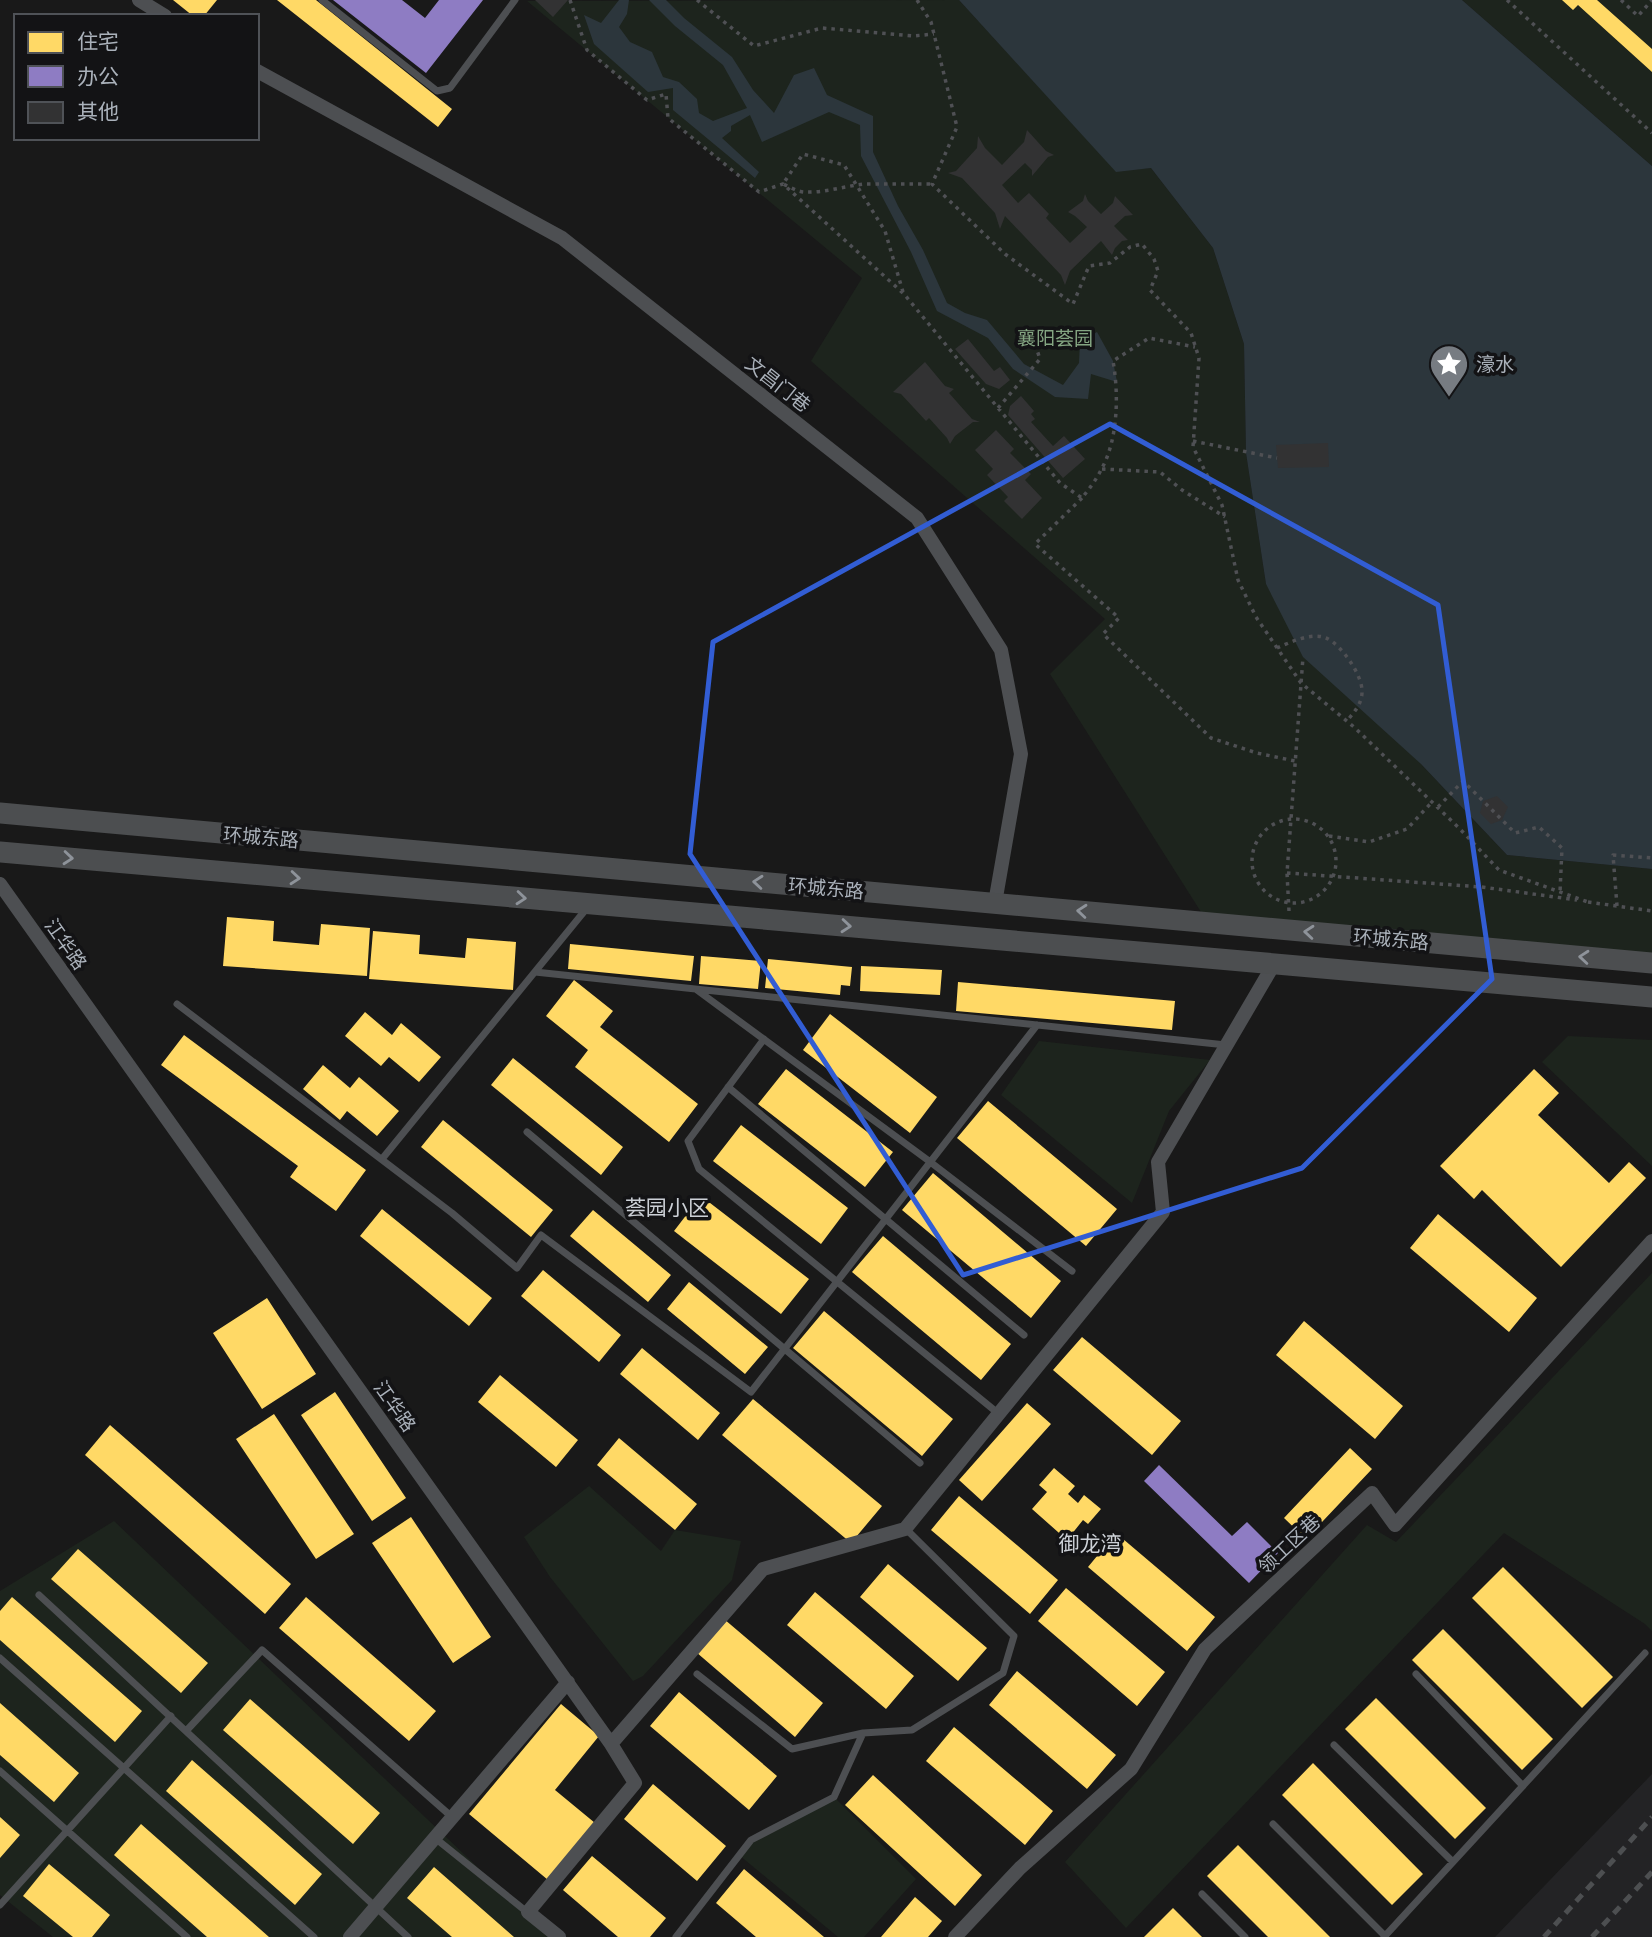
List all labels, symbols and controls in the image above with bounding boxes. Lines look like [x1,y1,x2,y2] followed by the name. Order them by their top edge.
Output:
[14,14,259,140] legend
[77,27,119,56] text: 住宅
[77,62,119,91] text: 办公
[77,97,119,126] text: 其他
[1017,325,1093,351] park label: 襄阳荟园
[1428,343,1470,398] place icon: 濠水
[740,350,816,418] street label: 文昌门巷
[1476,351,1514,377] place label: 濠水
[222,821,300,853] street label: 环城东路
[63,850,74,865] one-way arrow
[289,870,300,885] one-way arrow
[787,872,865,904] street label: 环城东路
[752,875,763,890] one-way arrow
[516,890,527,905] one-way arrow
[1076,904,1087,919] one-way arrow
[39,913,93,975] street label: 江华路
[840,918,851,933] one-way arrow
[1352,923,1430,955] street label: 环城东路
[1303,925,1314,940] one-way arrow
[1578,950,1589,965] one-way arrow
[625,1193,709,1222] district label: 荟园小区
[368,1375,422,1437] street label: 江华路
[1252,1509,1326,1579] street label: 领工区巷
[1059,1529,1122,1558] district label: 御龙湾

